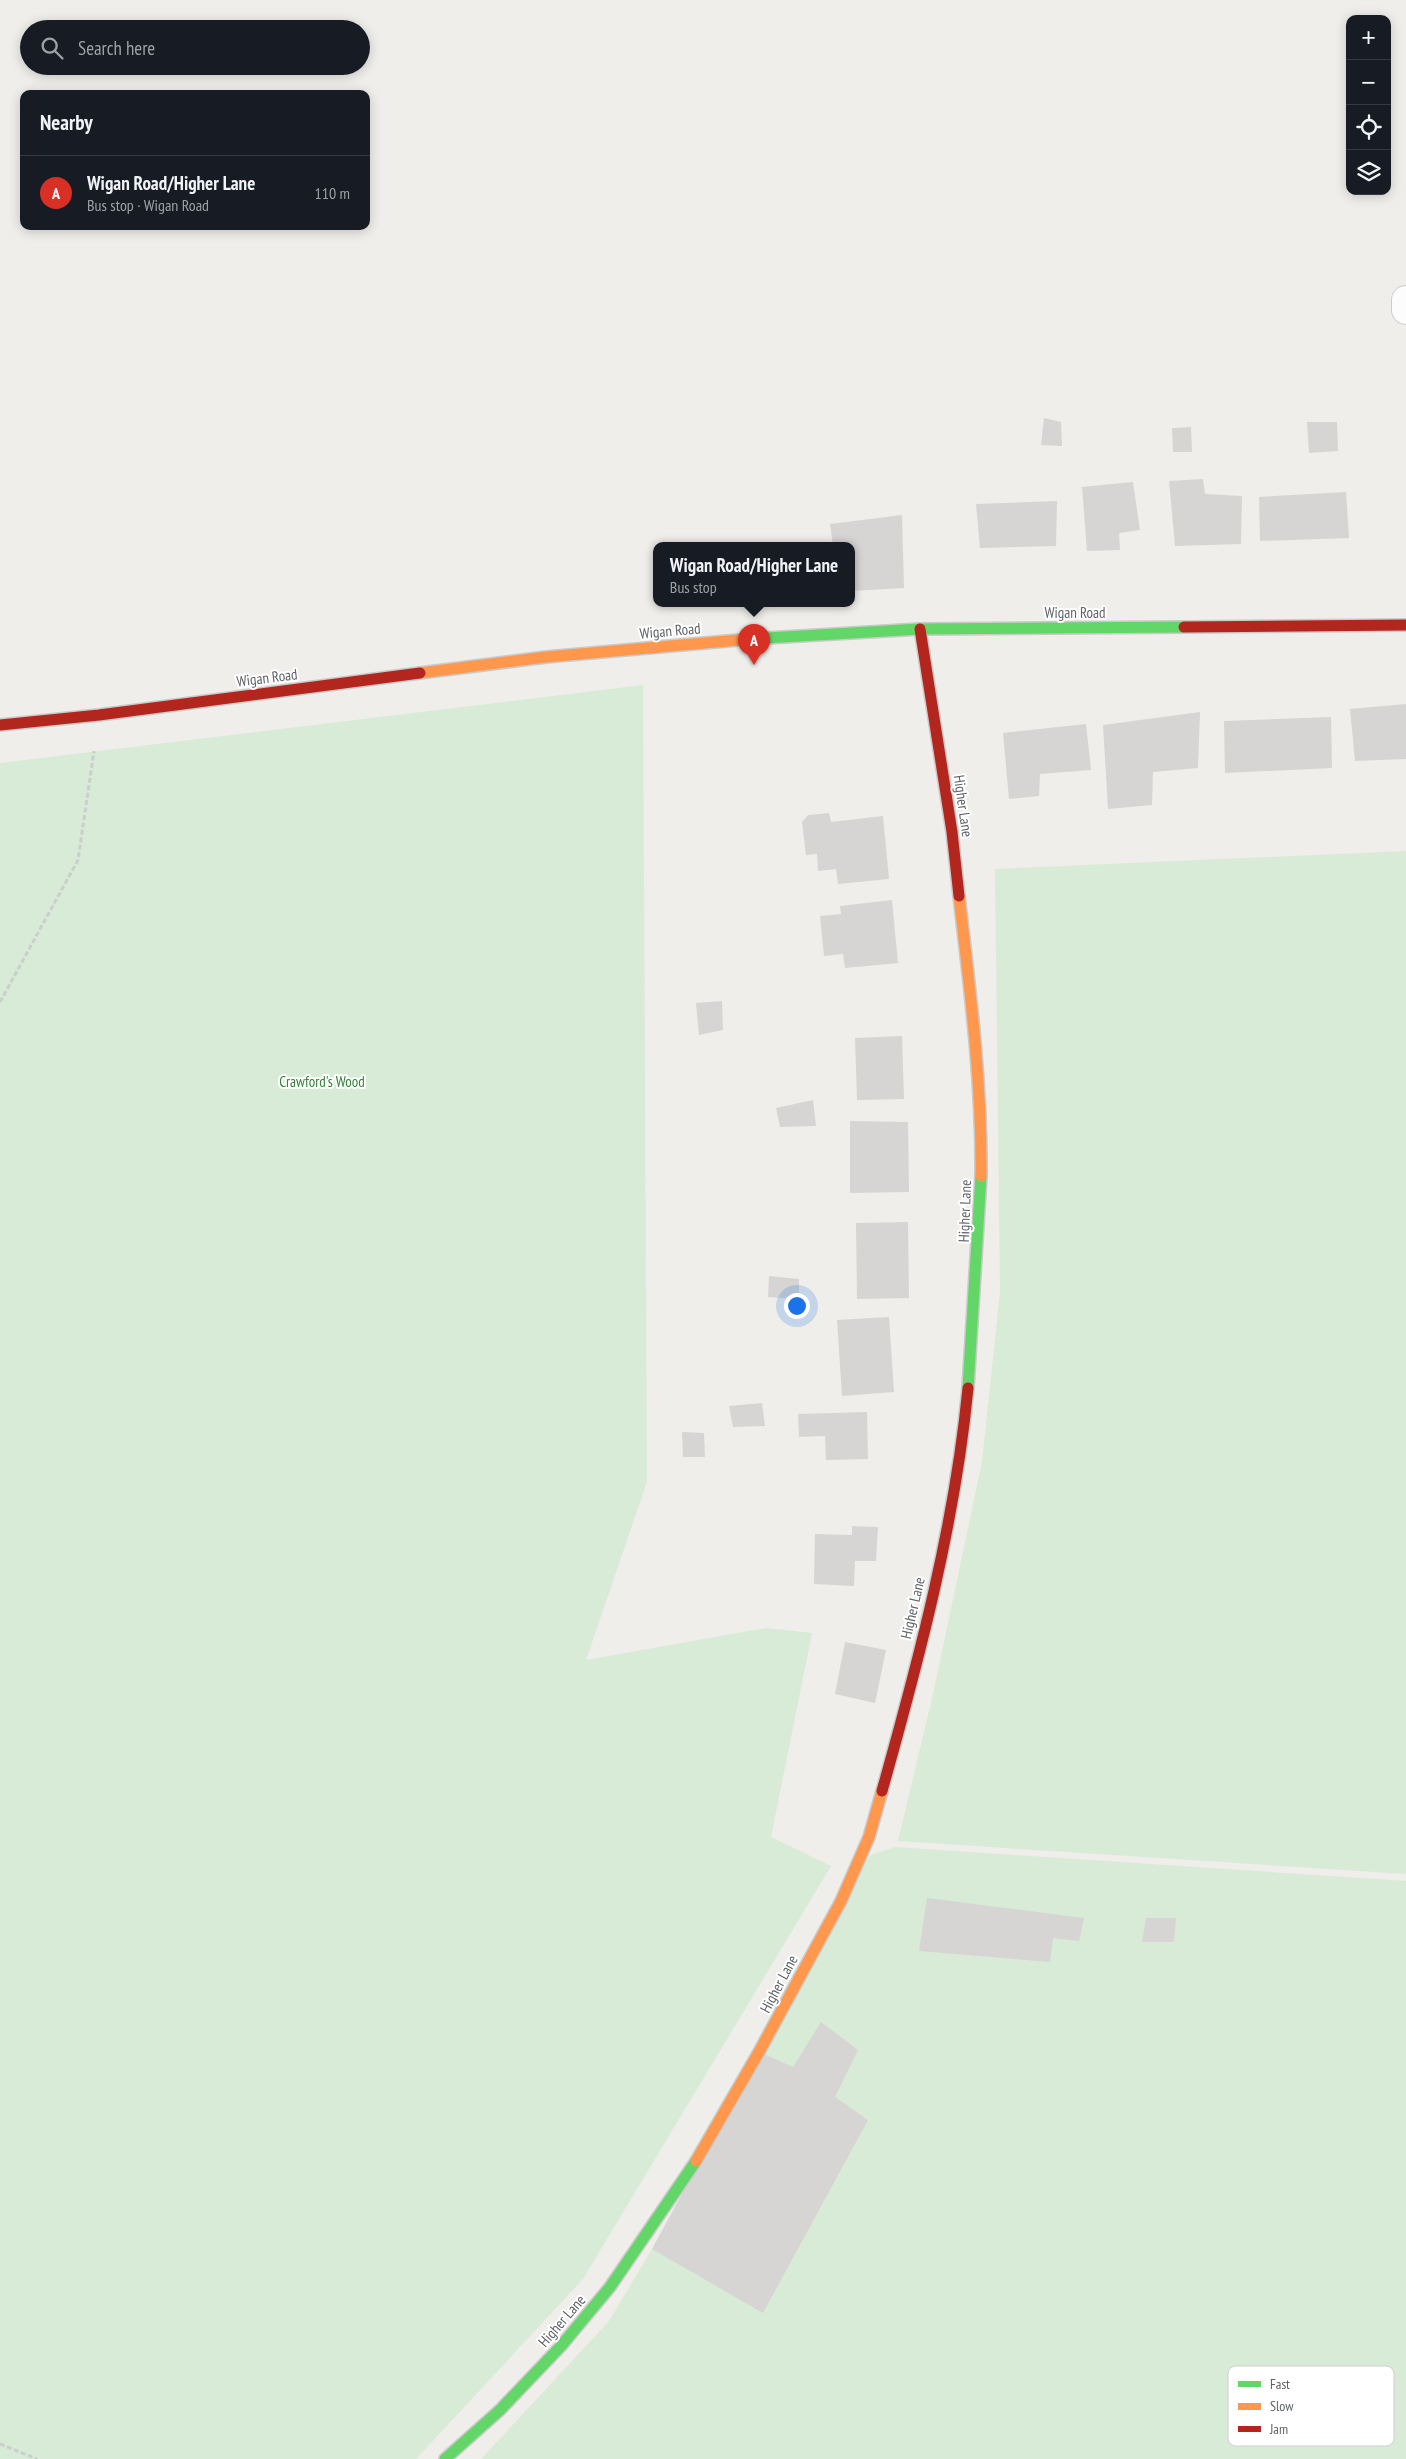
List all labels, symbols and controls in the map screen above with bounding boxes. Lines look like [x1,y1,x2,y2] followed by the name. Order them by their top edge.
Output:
[1346,15,1391,195] map controls
[1346,15,1391,60] button: +
[20,20,370,75] search box
[38,34,66,62] icon: search
[78,36,155,60] text: Search here
[1346,60,1391,105] button: −
[1346,105,1391,150] button: locate
[40,109,93,136] text: Nearby
[1346,150,1391,195] button: layers
[87,171,255,195] text: Wigan Road/Higher Lane
[52,183,60,203] text: A
[315,183,350,203] text: 110 m
[87,195,209,215] text: Bus stop · Wigan Road
[653,542,855,607] popup
[670,553,838,577] text: Wigan Road/Higher Lane
[670,577,717,597] text: Bus stop
[1044,603,1106,622] street label: Wigan Road
[639,618,701,643] street label: Wigan Road
[738,624,770,665] pin: A
[235,664,298,691] street label: Wigan Road
[950,774,977,838] street label: Higher Lane
[279,1072,365,1091] park label: Crawford's Wood
[954,1179,975,1243] street label: Higher Lane
[784,1293,810,1319] your location
[896,1575,929,1641] street label: Higher Lane
[755,1952,802,2016] street label: Higher Lane
[534,2291,589,2351] street label: Higher Lane
[1228,2366,1394,2446] legend
[1270,2375,1290,2393] text: Fast
[1270,2397,1294,2415] text: Slow
[1269,2420,1288,2438] text: Jam

